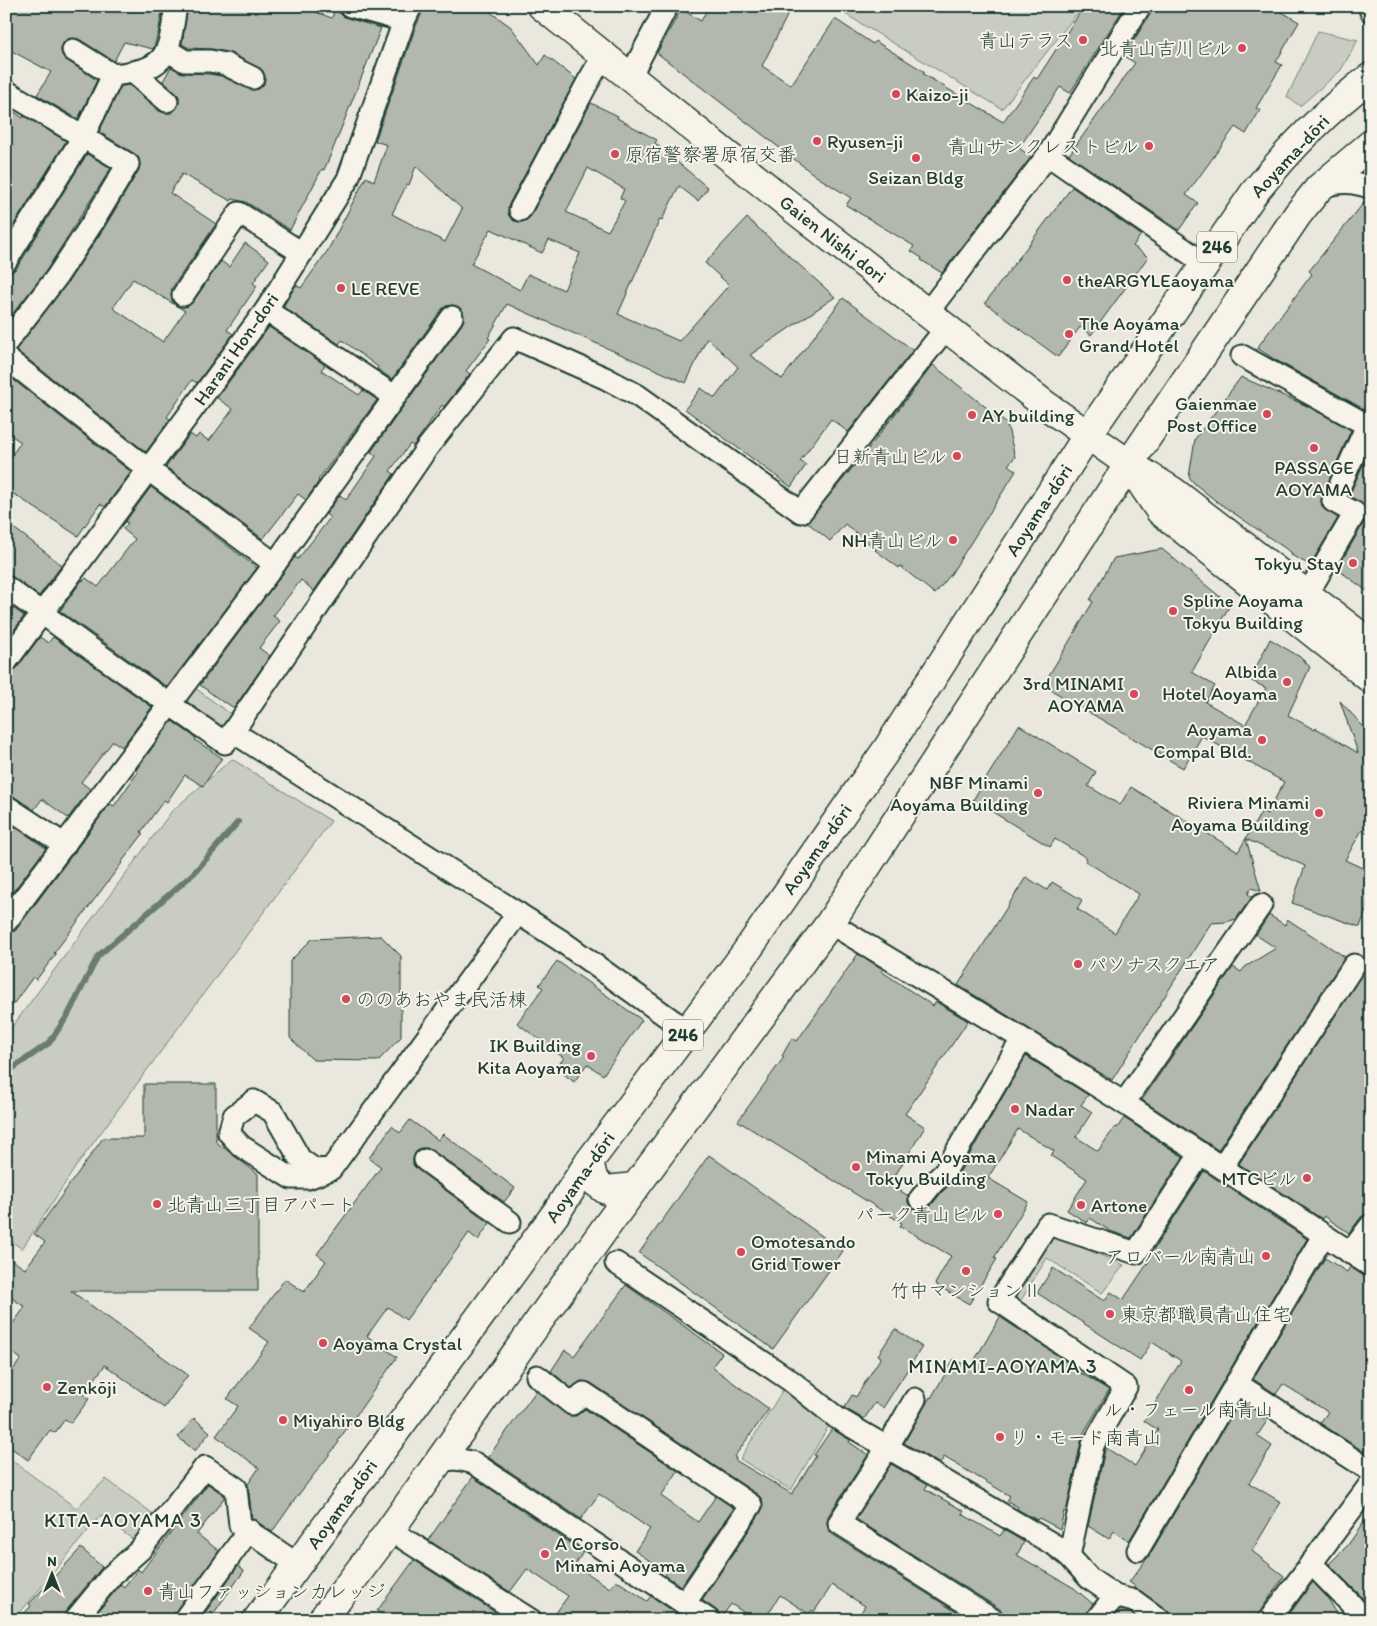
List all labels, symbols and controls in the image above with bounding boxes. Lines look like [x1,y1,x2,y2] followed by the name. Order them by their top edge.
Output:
[979,29,1073,52] place label: 青山テラス
[1077,34,1089,46] marker: 青山テラス
[1099,37,1232,60] place label: 北青山吉川ビル
[1236,42,1248,54] marker: 北青山吉川ビル
[906,83,969,106] place label: Kaizo-ji
[890,88,902,100] marker: Kaizo-ji
[1246,110,1334,202] street label: Aoyama-dōri
[827,130,903,153] place label: Ryusen-ji
[811,135,823,147] marker: Ryusen-ji
[948,135,1139,158] place label: 青山サンクレストビル
[1143,140,1155,152] marker: 青山サンクレストビル
[625,143,796,166] place label: 原宿警察署原宿交番
[609,148,621,160] marker: 原宿警察署原宿交番
[910,152,922,164] marker: Seizan Bldg
[868,166,964,189] place label: Seizan Bldg
[775,190,891,288] street label: Gaien Nishi dori
[1197,232,1237,262] road number: 246
[1077,269,1234,292] place label: theARGYLEaoyama
[1061,274,1073,286] marker: theARGYLEaoyama
[351,277,420,300] place label: LE REVE
[335,282,347,294] marker: LE REVE
[189,288,283,410] street label: Harani Hon-dori
[1079,312,1180,357] place label: The Aoyama Grand Hotel
[1063,328,1075,340] marker: The Aoyama Grand Hotel
[1167,392,1257,437] place label: Gaienmae Post Office
[982,404,1075,427] place label: AY building
[1261,408,1273,420] marker: Gaienmae Post Office
[966,409,978,421] marker: AY building
[1308,442,1320,454] marker: PASSAGE AOYAMA
[833,445,947,468] place label: 日新青山ビル
[951,450,963,462] marker: 日新青山ビル
[1274,456,1354,501] place label: PASSAGE AOYAMA
[1001,460,1077,560] street label: Aoyama-dōri
[841,529,943,552] place label: NH青山ビル
[947,534,959,546] marker: NH青山ビル
[1255,552,1343,575] place label: Tokyu Stay
[1347,557,1359,569] marker: Tokyu Stay
[1183,589,1303,634] place label: Spline Aoyama Tokyu Building
[1167,605,1179,617] marker: Spline Aoyama Tokyu Building
[1162,660,1277,705] place label: Albida Hotel Aoyama
[1023,672,1124,717] place label: 3rd MINAMI AOYAMA
[1281,676,1293,688] marker: Albida Hotel Aoyama
[1128,688,1140,700] marker: 3rd MINAMI AOYAMA
[1153,718,1252,763] place label: Aoyama Compal Bld.
[1256,734,1268,746] marker: Aoyama Compal Bld.
[890,771,1028,816] place label: NBF Minami Aoyama Building
[1032,787,1044,799] marker: NBF Minami Aoyama Building
[1171,791,1309,836] place label: Riviera Minami Aoyama Building
[777,799,857,899] street label: Aoyama-dōri
[1313,807,1325,819] marker: Riviera Minami Aoyama Building
[1088,953,1220,976] place label: パソナスクエア
[1072,958,1084,970] marker: パソナスクエア
[356,988,527,1011] place label: ののあおやま民活棟
[340,993,352,1005] marker: ののあおやま民活棟
[663,1020,703,1050] road number: 246
[477,1034,581,1079] place label: IK Building Kita Aoyama
[585,1050,597,1062] marker: IK Building Kita Aoyama
[1025,1098,1076,1121] place label: Nadar
[1009,1103,1021,1115] marker: Nadar
[540,1127,620,1227] street label: Aoyama-dōri
[866,1145,996,1190] place label: Minami Aoyama Tokyu Building
[850,1161,862,1173] marker: Minami Aoyama Tokyu Building
[1222,1167,1297,1190] place label: MTCビル
[1301,1172,1313,1184] marker: MTCビル
[167,1193,356,1216] place label: 北青山三丁目アパート
[1091,1194,1147,1217] place label: Artone
[151,1198,163,1210] marker: 北青山三丁目アパート
[1075,1199,1087,1211] marker: Artone
[855,1203,988,1226] place label: パーク青山ビル
[992,1208,1004,1220] marker: パーク青山ビル
[751,1230,856,1275] place label: Omotesando Grid Tower
[1105,1245,1256,1268] place label: アロバール南青山
[735,1246,747,1258] marker: Omotesando Grid Tower
[1260,1250,1272,1262] marker: アロバール南青山
[960,1265,972,1277] marker: 竹中マンションⅡ
[890,1279,1042,1302] place label: 竹中マンションⅡ
[1120,1303,1291,1326] place label: 東京都職員青山住宅
[1104,1308,1116,1320] marker: 東京都職員青山住宅
[333,1332,463,1355] place label: Aoyama Crystal
[317,1337,329,1349] marker: Aoyama Crystal
[908,1354,1098,1378] district label: MINAMI-AOYAMA 3
[57,1376,117,1399] place label: Zenkōji
[41,1381,53,1393] marker: Zenkōji
[1183,1384,1195,1396] marker: ル・フェール南青山
[1104,1398,1274,1421] place label: ル・フェール南青山
[293,1409,405,1432] place label: Miyahiro Bldg
[277,1414,289,1426] marker: Miyahiro Bldg
[1010,1426,1162,1449] place label: リ・モード南青山
[994,1431,1006,1443] marker: リ・モード南青山
[302,1455,382,1553] street label: Aoyama-dōri
[44,1508,202,1532] district label: KITA-AOYAMA 3
[555,1532,685,1577] place label: A Corso Minami Aoyama
[28,1548,78,1598] north arrow
[539,1548,551,1560] marker: A Corso Minami Aoyama
[47,1553,57,1570] text: N
[158,1580,385,1603] place label: 青山ファッションカレッジ
[142,1585,154,1597] marker: 青山ファッションカレッジ

